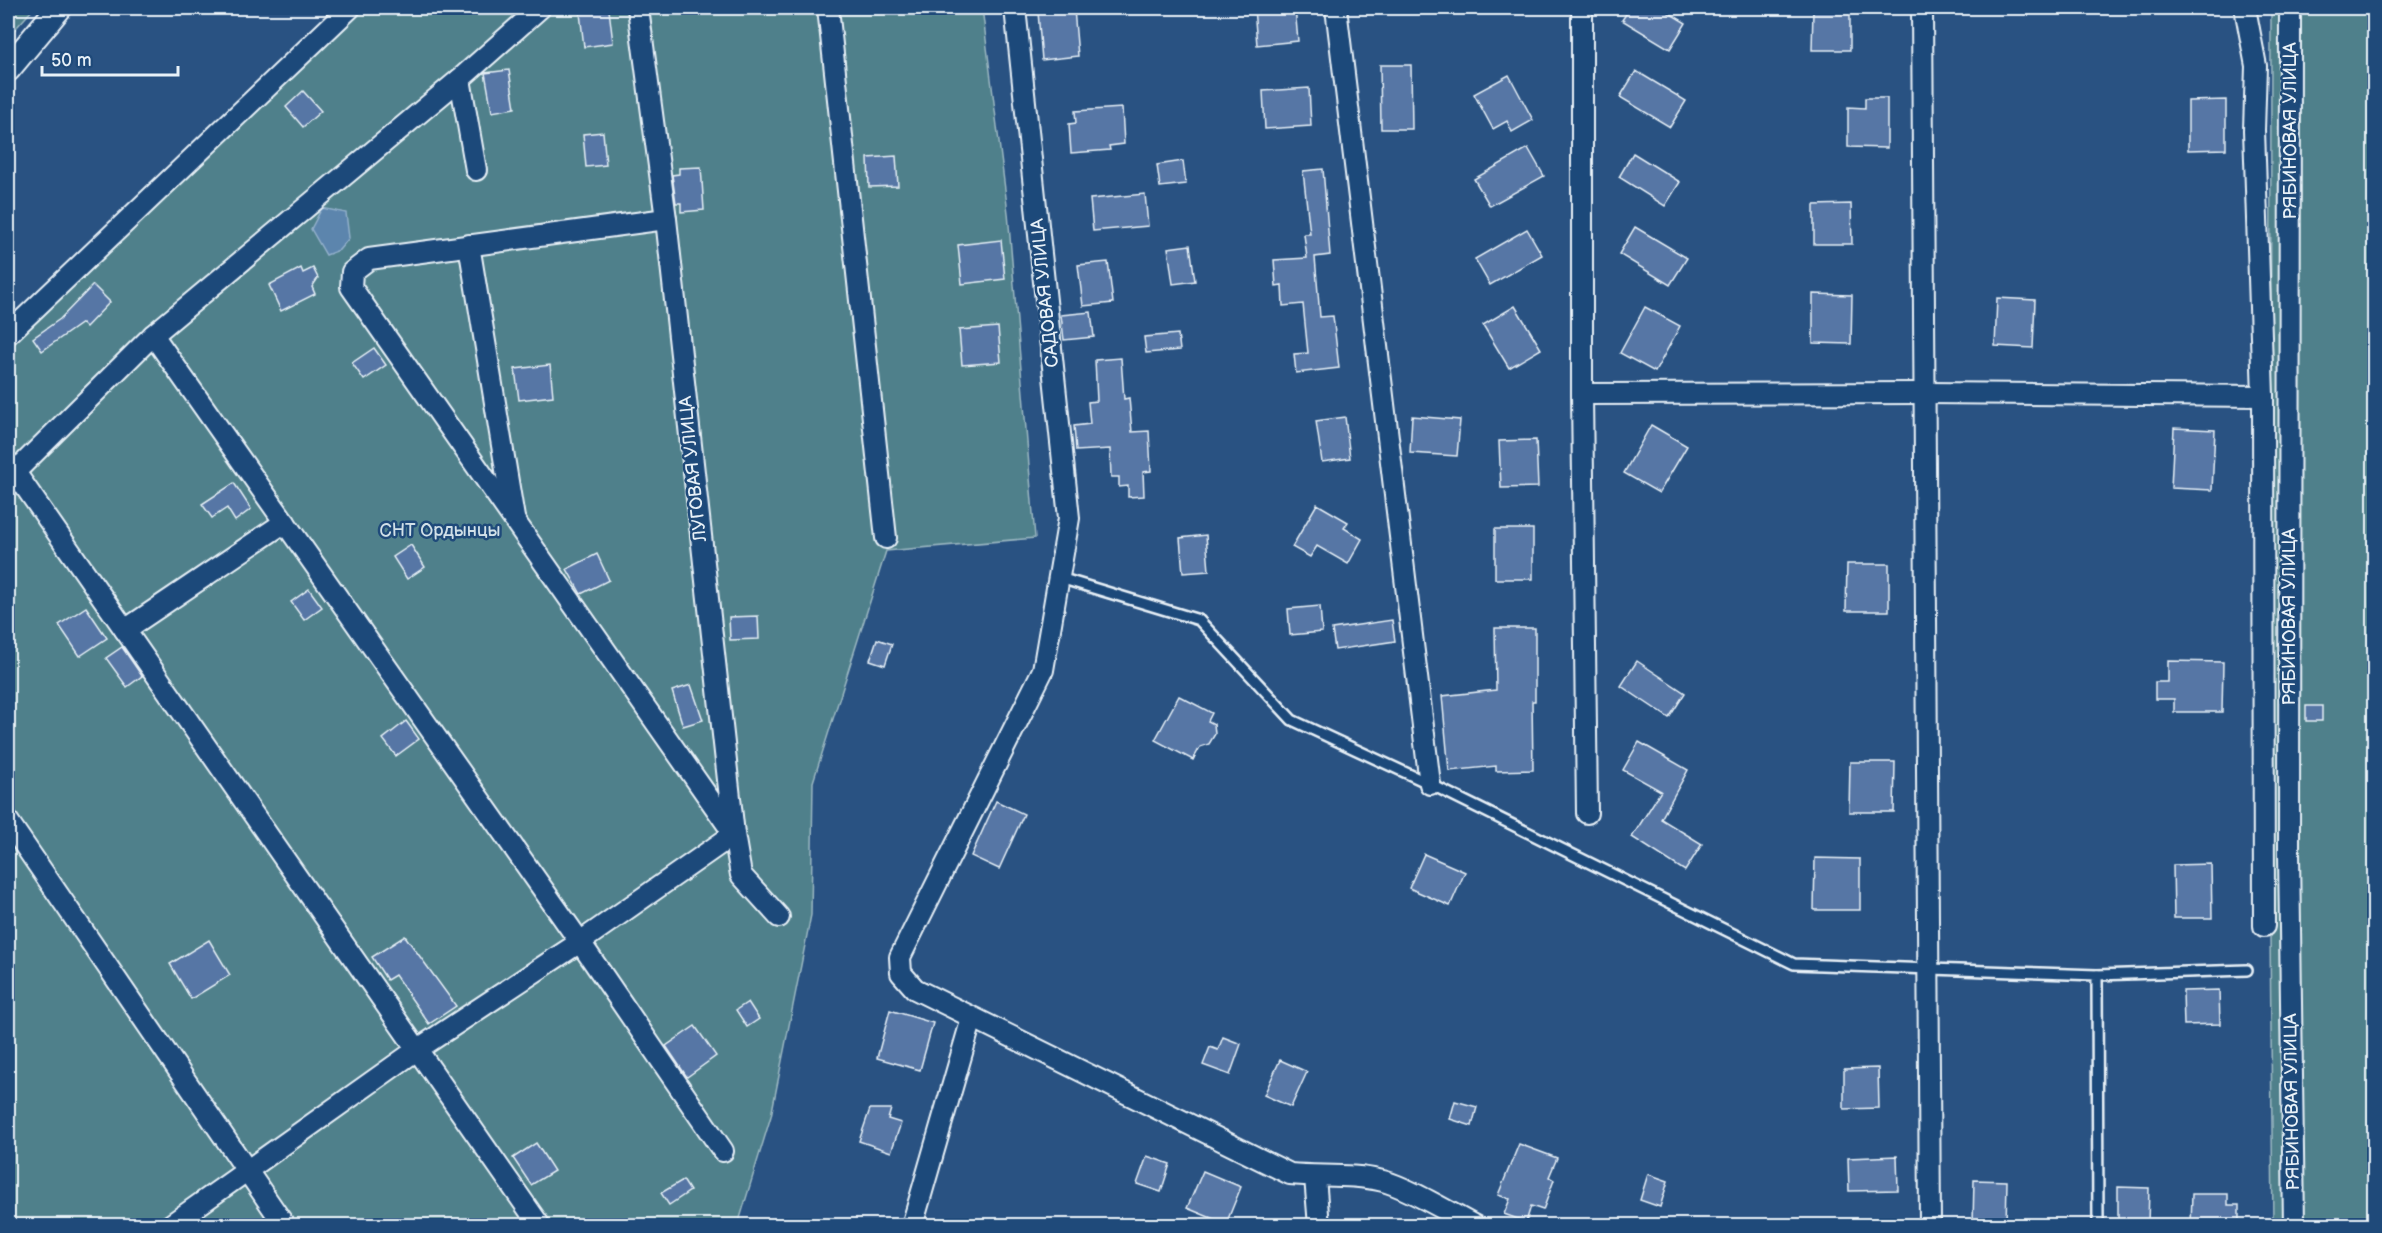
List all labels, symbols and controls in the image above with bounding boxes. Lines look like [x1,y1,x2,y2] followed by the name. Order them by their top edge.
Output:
[42,39,178,77] scale bar
[2280,42,2301,220] street label: РЯБИНОВАЯ УЛИЦА
[51,50,92,71] text: 50 m
[1027,217,1063,368] street label: САДОВАЯ УЛИЦА
[675,395,711,544] street label: ЛУГОВАЯ УЛИЦА
[379,520,501,541] park label: СНТ Ордынцы
[2279,528,2300,706] street label: РЯБИНОВАЯ УЛИЦА
[2280,1013,2304,1191] street label: РЯБИНОВАЯ УЛИЦА

